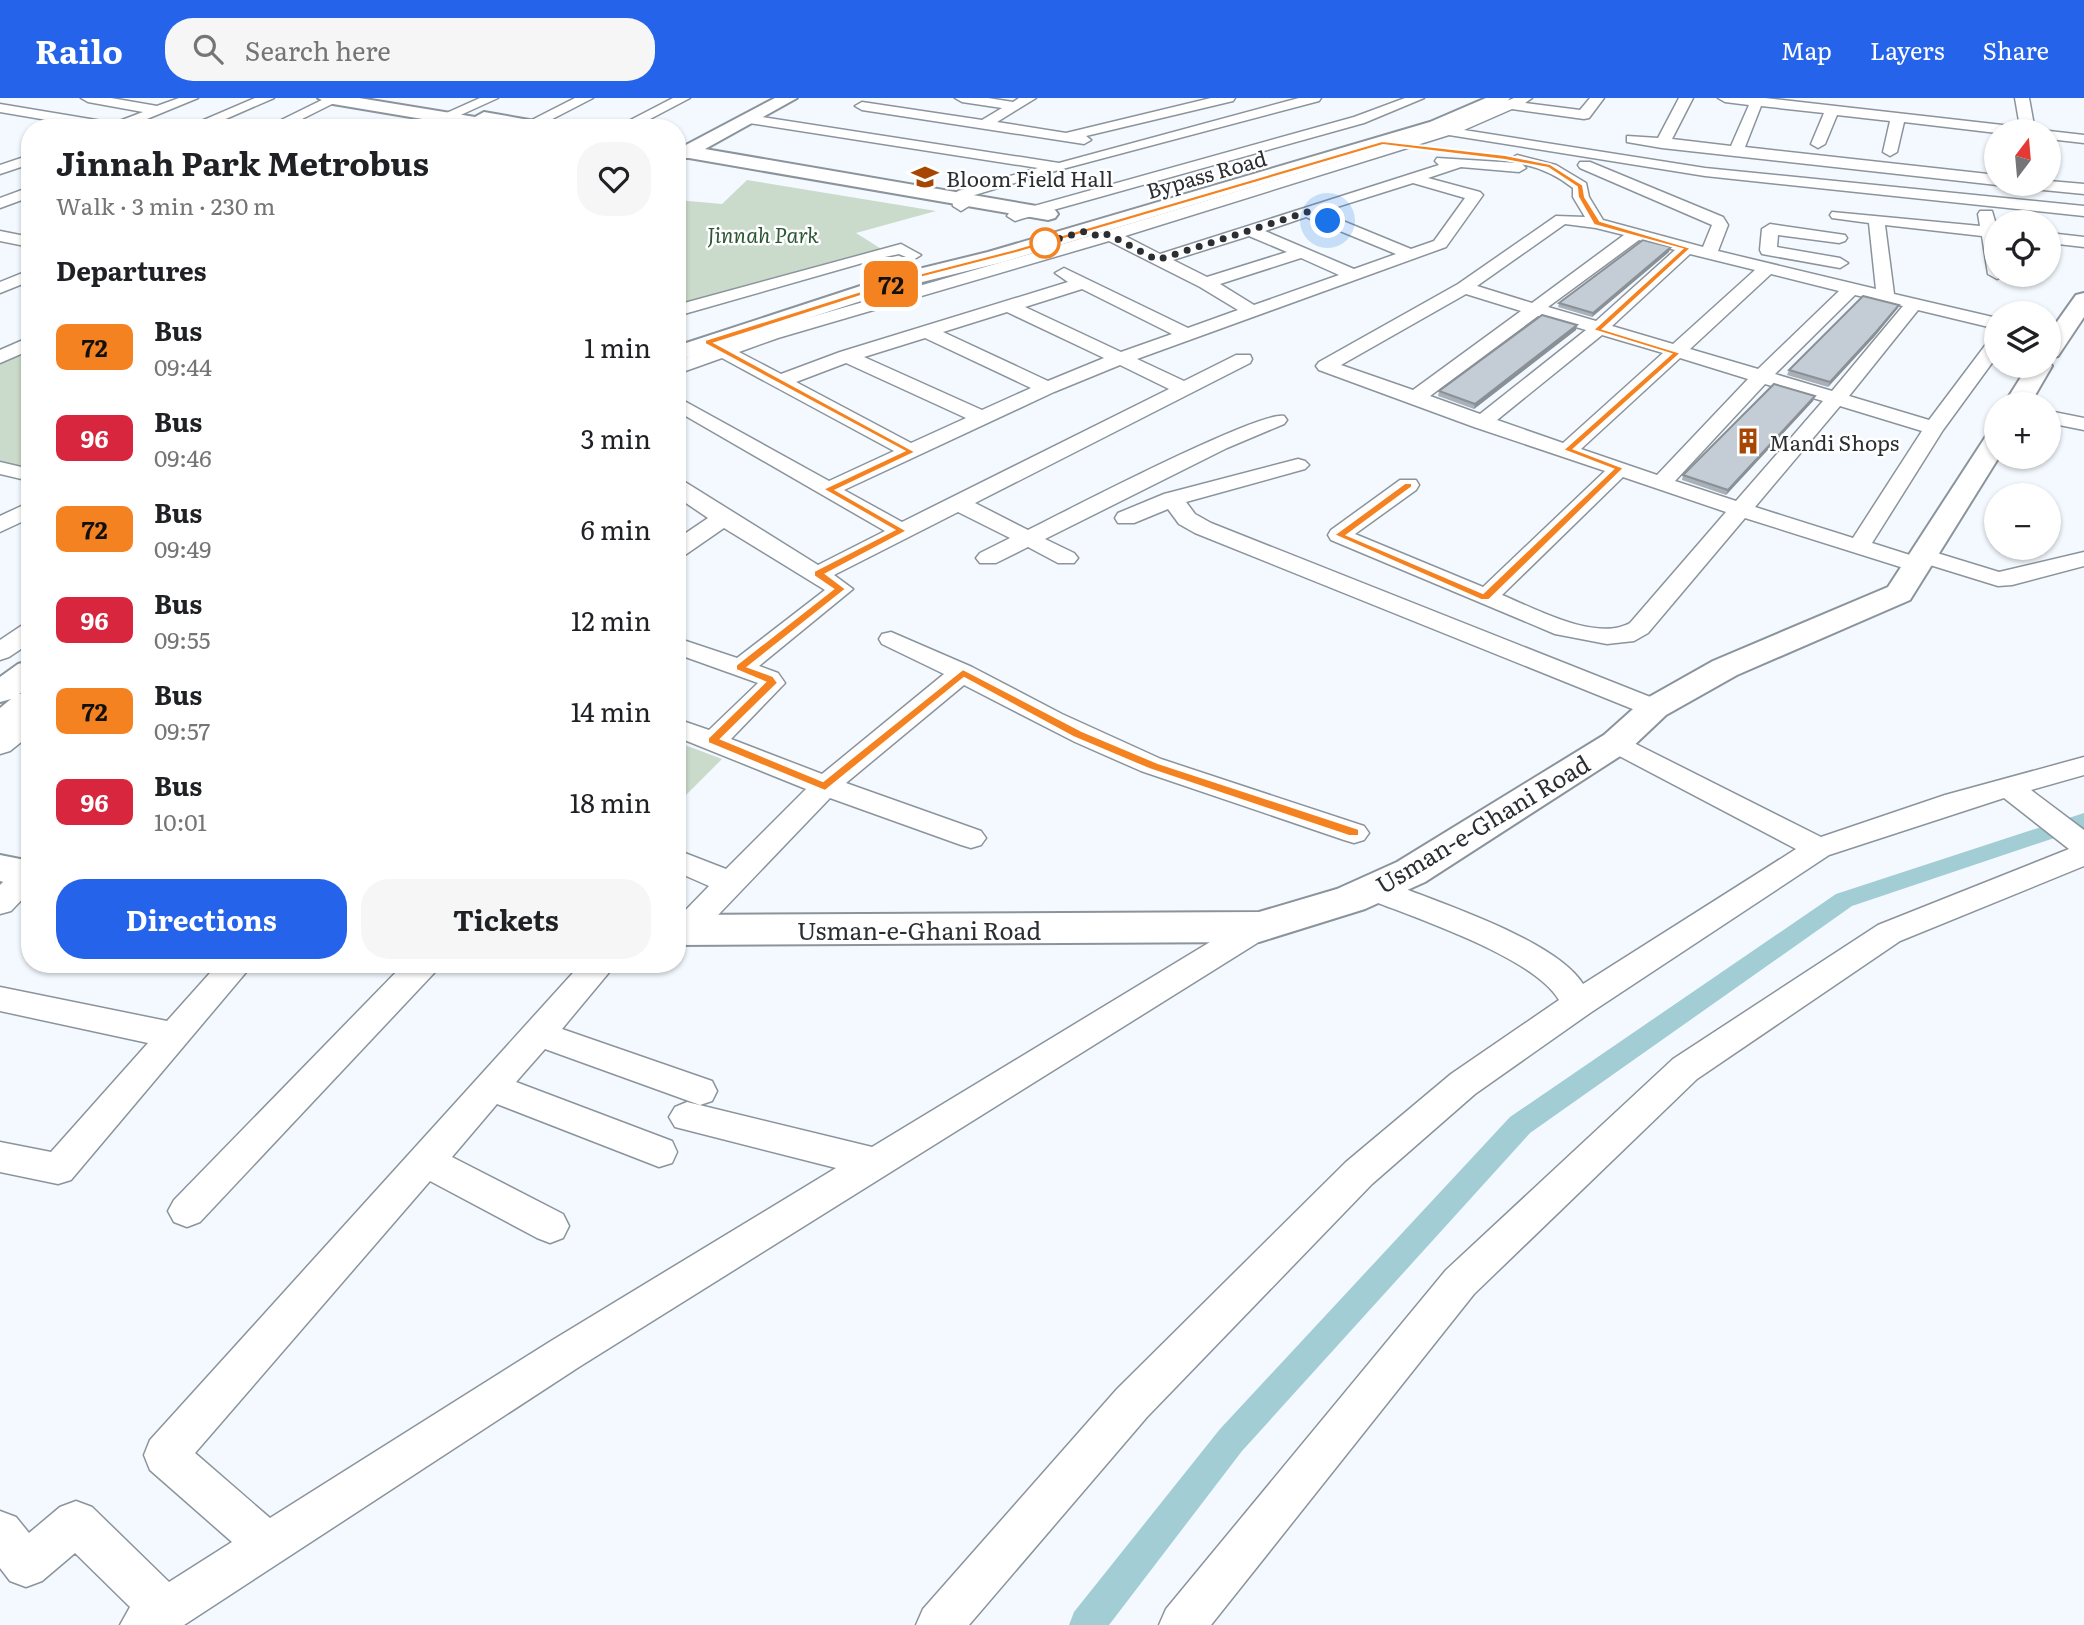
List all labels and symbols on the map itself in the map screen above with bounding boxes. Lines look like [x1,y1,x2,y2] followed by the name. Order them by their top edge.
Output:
[1984,119,2062,196] north arrow
[1142,141,1270,205] street label: Bypass Road
[910,162,940,192] school or university icon: Bloom Field Hall
[946,162,1113,193] place label: Bloom Field Hall
[1310,203,1345,238] your location
[707,218,819,249] park label: Jinnah Park
[1030,228,1060,258] unlabelled marker
[860,261,922,307] line badge: 72
[1733,426,1763,456] building icon: Mandi Shops
[1769,426,1899,457] place label: Mandi Shops
[1368,745,1596,901] street label: Usman-e-Ghani Road
[797,912,1041,947] street label: Usman-e-Ghani Road

